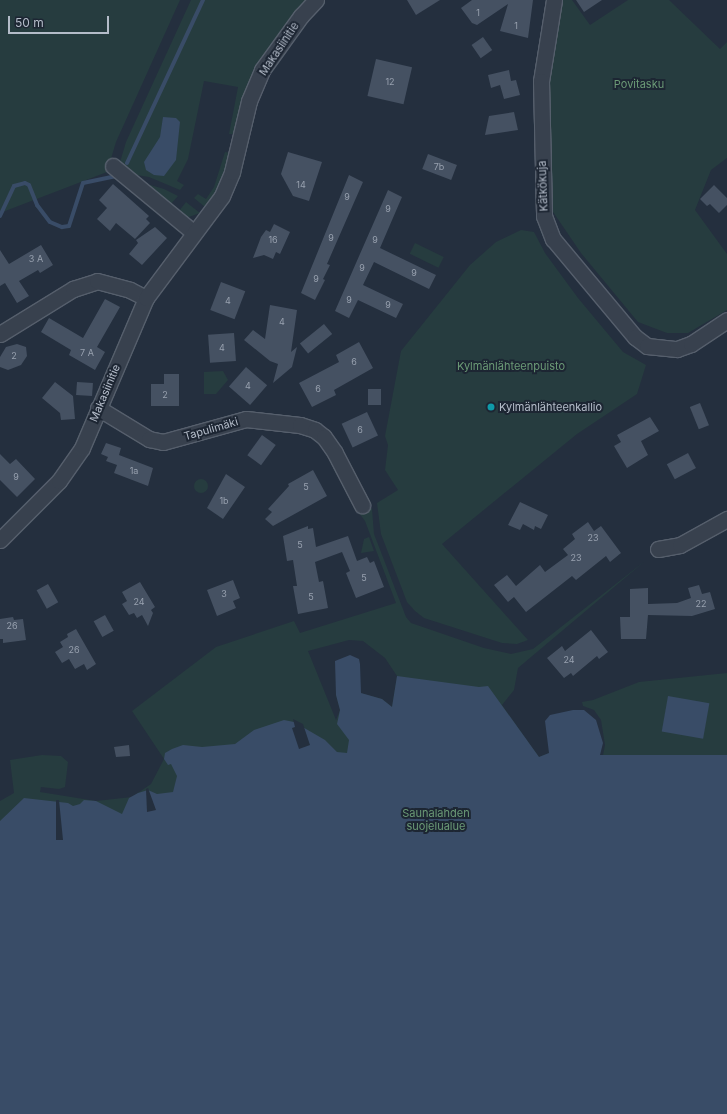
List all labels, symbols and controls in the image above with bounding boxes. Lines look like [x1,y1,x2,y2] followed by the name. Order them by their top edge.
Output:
[10,8,111,34] scale bar
[476,8,480,18] house number: 1
[15,15,44,30] text: 50 m
[256,20,302,78] street label: Makasiinitie
[514,21,518,31] house number: 1
[385,77,395,87] house number: 12
[614,77,664,91] park label: Povitasku
[536,160,550,212] street label: Kätkökuja
[434,162,444,172] house number: 7b
[296,180,306,190] house number: 14
[344,192,350,202] house number: 9
[385,204,391,214] house number: 9
[328,233,334,243] house number: 9
[268,235,278,245] house number: 16
[372,235,378,245] house number: 9
[29,254,43,264] house number: 3 A
[359,263,365,273] house number: 9
[411,268,417,278] house number: 9
[313,274,319,284] house number: 9
[346,295,352,305] house number: 9
[225,296,231,306] house number: 4
[385,300,391,310] house number: 9
[279,317,285,327] house number: 4
[219,343,225,353] house number: 4
[80,348,94,358] house number: 7 A
[11,351,17,361] house number: 2
[351,357,357,367] house number: 6
[457,359,565,373] park label: Kylmänlähteenpuisto
[87,362,123,424] street label: Makasiinitie
[245,381,251,391] house number: 4
[315,384,321,394] house number: 6
[162,390,168,400] house number: 2
[499,400,602,414] place label: Kylmänlähteenkallio
[486,402,496,412] marker: Kylmänlähteenkallio
[182,415,240,443] street label: Tapulimäki
[357,425,363,435] house number: 6
[130,466,138,476] house number: 1a
[13,472,19,482] house number: 9
[303,482,309,492] house number: 5
[219,496,229,506] house number: 1b
[587,533,599,543] house number: 23
[297,540,303,550] house number: 5
[570,553,582,563] house number: 23
[361,573,367,583] house number: 5
[221,589,227,599] house number: 3
[308,592,314,602] house number: 5
[133,597,145,607] house number: 24
[696,599,706,609] house number: 22
[6,621,18,631] house number: 26
[68,645,80,655] house number: 26
[563,655,575,665] house number: 24
[402,807,470,833] park label: Saunalahden suojelualue

